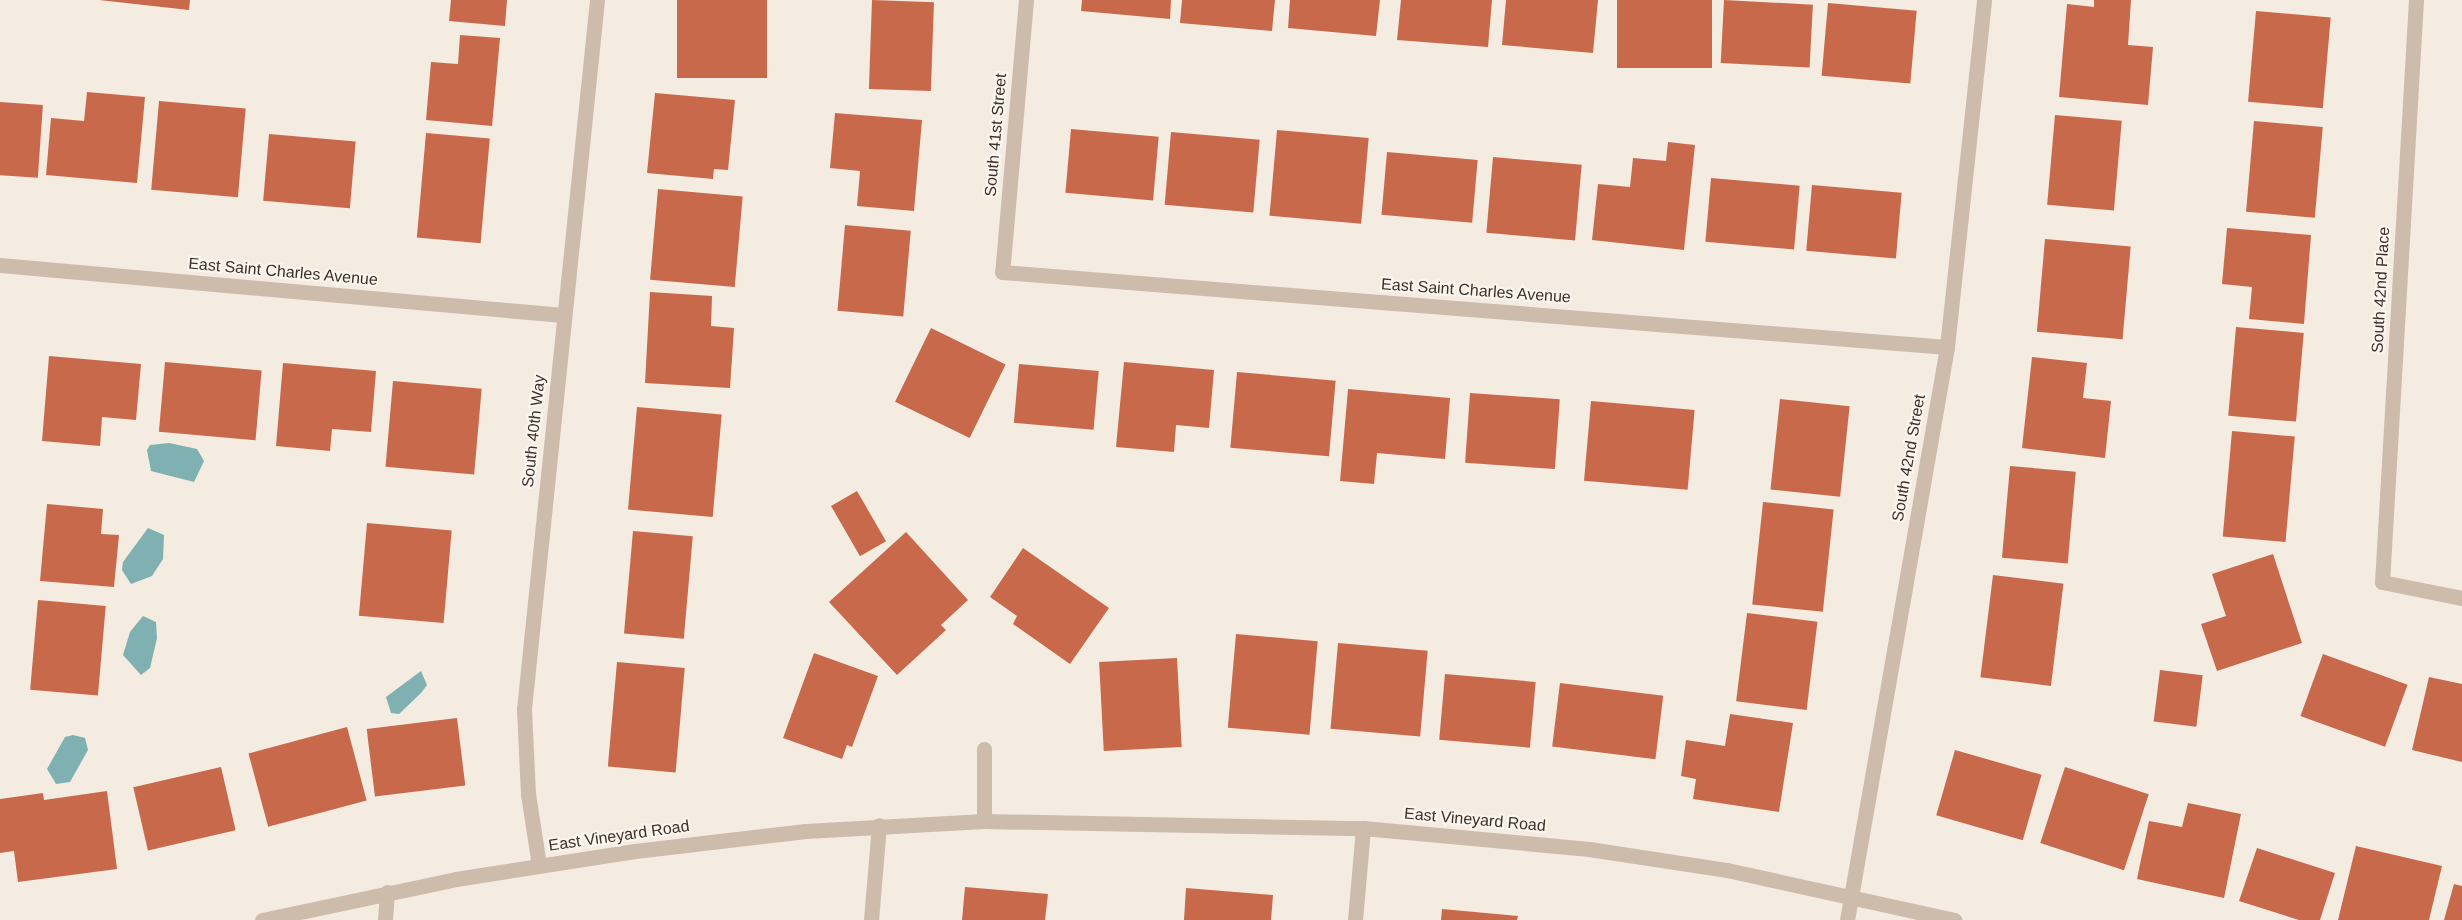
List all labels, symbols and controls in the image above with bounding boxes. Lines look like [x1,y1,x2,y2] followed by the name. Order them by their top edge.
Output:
[981,73,1011,197] street label: South 41st Street
[2368,226,2394,354] street label: South 42nd Place
[187,254,379,290] street label: East Saint Charles Avenue
[1380,275,1572,307] street label: East Saint Charles Avenue
[519,374,549,488] street label: South 40th Way
[1888,393,1930,523] street label: South 42nd Street
[1403,804,1547,836] street label: East Vineyard Road
[547,817,691,855] street label: East Vineyard Road

